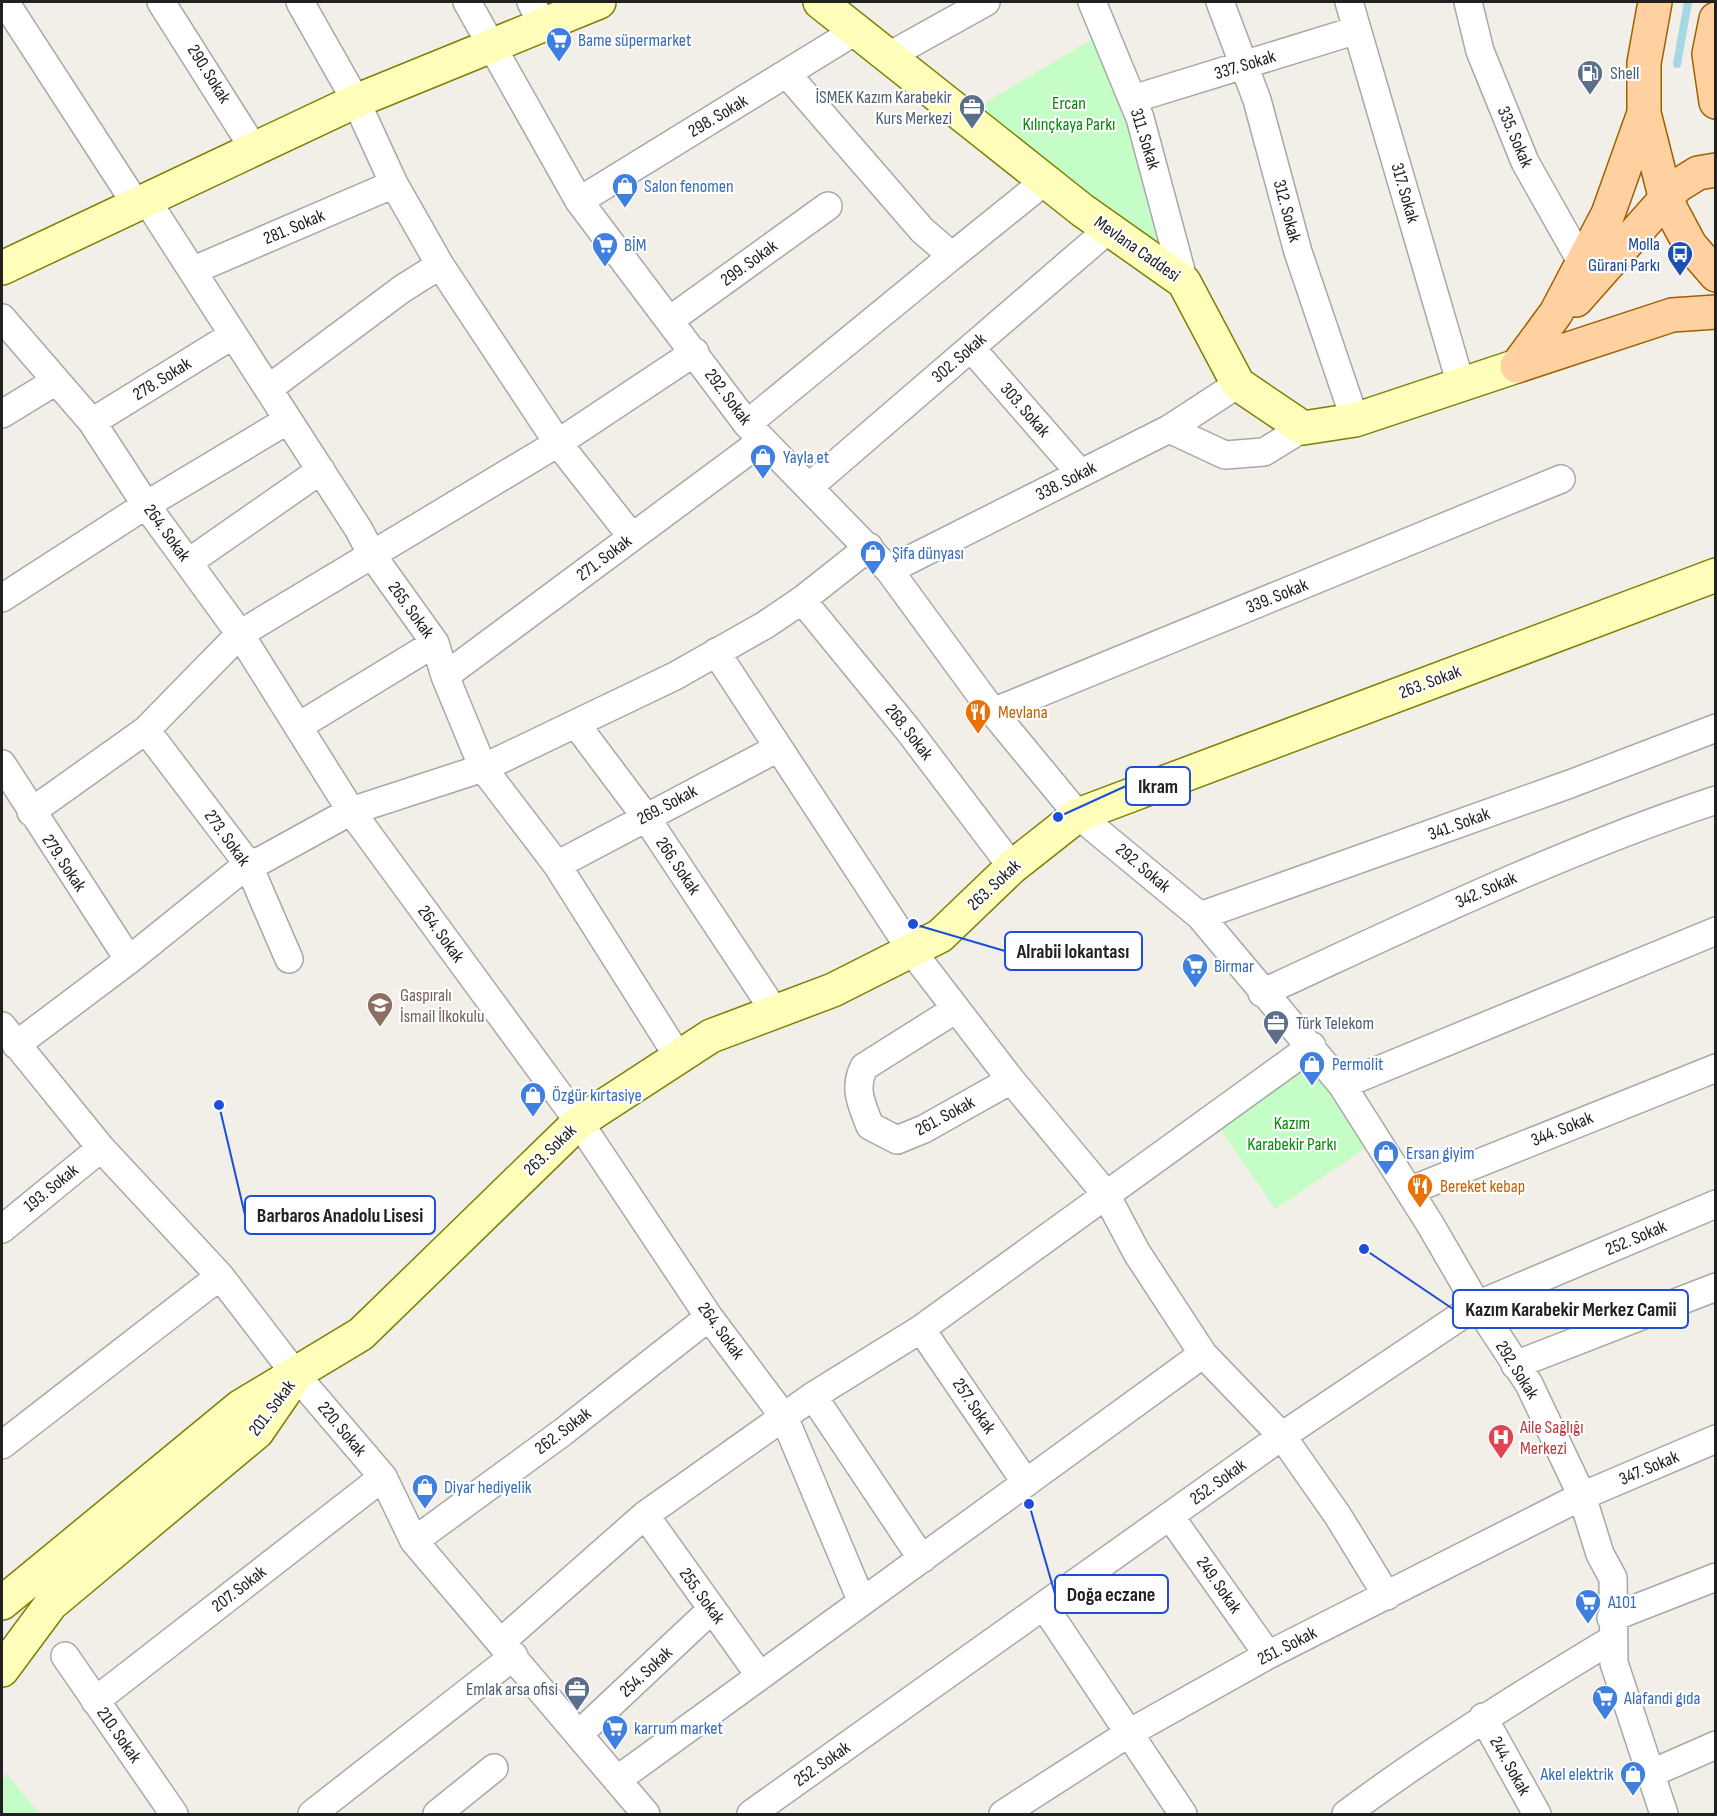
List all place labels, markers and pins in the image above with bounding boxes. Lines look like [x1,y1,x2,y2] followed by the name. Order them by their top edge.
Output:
[544,25,574,63] supermarket icon: Bame süpermarket
[578,30,692,51] place label: Bame süpermarket
[1575,58,1605,96] fuel station icon: Shell
[1610,63,1639,84] place label: Shell
[815,87,952,129] place label: İSMEK Kazım Karabekir Kurs Merkezi
[957,92,987,130] office icon: İSMEK Kazım Karabekir Kurs Merkezi
[610,171,640,209] shop icon: Salon fenomen
[644,176,734,197] place label: Salon fenomen
[590,230,620,268] supermarket icon: BİM
[1588,234,1660,276] place label: Molla Gürani Parkı
[624,235,646,256] place label: BİM
[1665,239,1695,277] bus stop icon: Molla Gürani Parkı
[748,442,778,480] shop icon: Yayla et
[783,447,830,468] place label: Yayla et
[858,538,888,576] shop icon: Şifa dünyası
[892,543,964,564] place label: Şifa dünyası
[963,697,993,735] restaurant icon: Mevlana
[998,702,1048,723] place label: Mevlana
[1126,767,1190,805] callout: Ikram
[1005,932,1142,970] callout: Alrabii lokantası
[1180,951,1210,989] supermarket icon: Birmar
[1214,956,1254,977] place label: Birmar
[400,985,484,1027] place label: Gaspıralı İsmail İlkokulu
[365,990,395,1028] school or university icon: Gaspıralı İsmail İlkokulu
[1261,1008,1291,1046] office icon: Türk Telekom
[1296,1013,1374,1034] place label: Türk Telekom
[1297,1049,1327,1087] shop icon: Permolit
[1332,1054,1384,1075] place label: Permolit
[518,1080,548,1118] shop icon: Özgür kırtasiye
[552,1085,642,1106] place label: Özgür kırtasiye
[1371,1138,1401,1176] shop icon: Ersan giyim
[1406,1143,1475,1164] place label: Ersan giyim
[1405,1171,1435,1209] restaurant icon: Bereket kebap
[1440,1176,1525,1197] place label: Bereket kebap
[245,1196,435,1234] callout: Barbaros Anadolu Lisesi
[1453,1290,1688,1328] callout: Kazım Karabekir Merkez Camii
[1519,1417,1584,1459] place label: Aile Sağlığı Merkezi
[1486,1422,1516,1460] hospital icon: Aile Sağlığı Merkezi
[410,1472,440,1510] shop icon: Diyar hediyelik
[444,1477,532,1498] place label: Diyar hediyelik
[1055,1575,1168,1613] callout: Doğa eczane
[1573,1587,1603,1625] supermarket icon: A101
[1607,1592,1637,1613] place label: A101
[562,1674,592,1712] office icon: Emlak arsa ofisi
[466,1679,558,1700] place label: Emlak arsa ofisi
[1590,1683,1620,1721] supermarket icon: Alafandi gıda
[1623,1688,1701,1709] place label: Alafandi gıda
[600,1713,630,1751] supermarket icon: karrum market
[634,1718,724,1739] place label: karrum market
[1618,1759,1648,1797] shop icon: Akel elektrik
[1539,1764,1614,1785] place label: Akel elektrik

